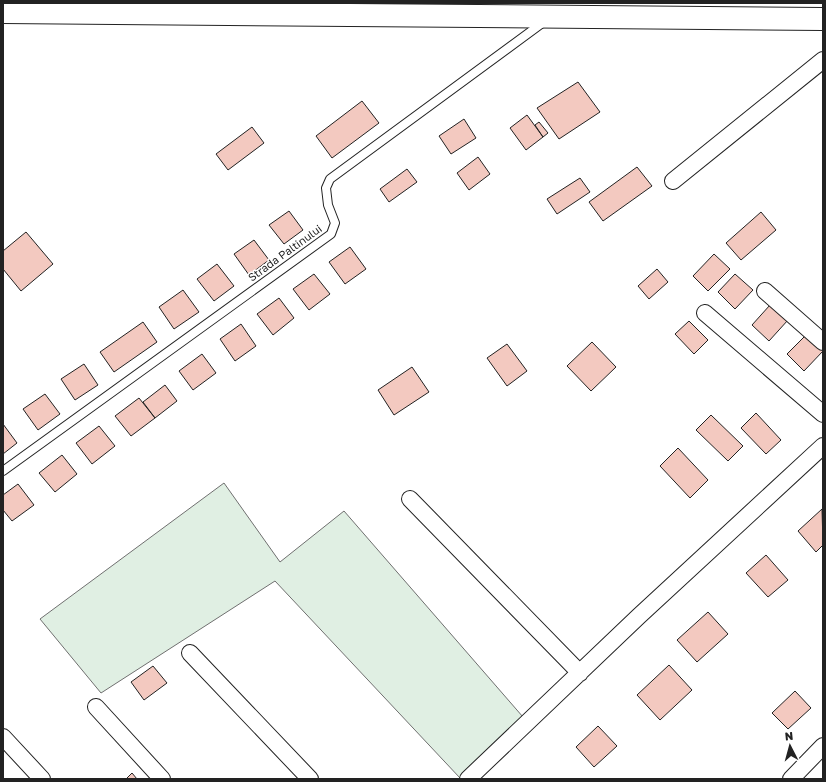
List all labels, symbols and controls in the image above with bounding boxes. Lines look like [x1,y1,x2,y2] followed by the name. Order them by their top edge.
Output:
[245,221,324,284] street label: Strada Paltinului
[770,726,810,766] north arrow
[784,729,794,742] text: N

